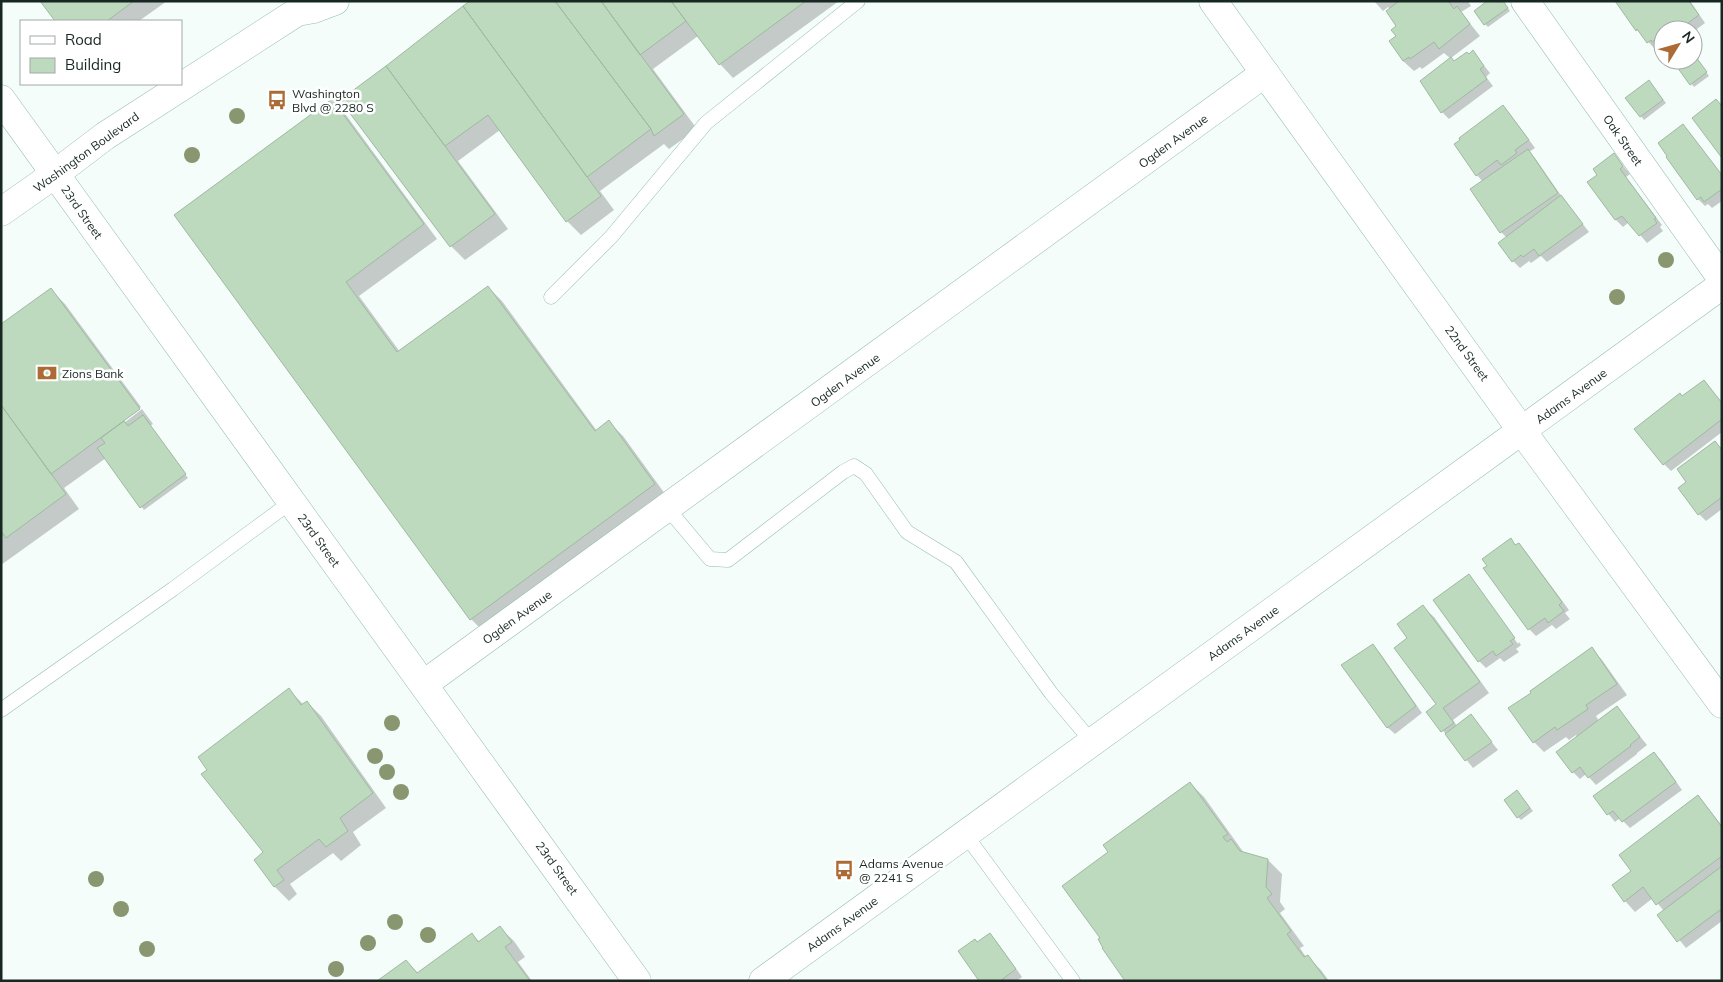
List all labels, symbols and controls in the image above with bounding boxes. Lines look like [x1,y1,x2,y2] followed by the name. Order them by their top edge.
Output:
[20,20,182,85] legend
[1653,20,1703,70] north arrow
[1678,28,1699,47] text: N
[65,30,102,49] text: Road
[65,55,121,74] text: Building
[292,86,374,115] place label: Washington Blvd @ 2280 S
[266,89,288,111] bus stop icon: Washington Blvd @ 2280 S
[30,109,142,195] street label: Washington Boulevard
[1135,111,1211,171] street label: Ogden Avenue
[1600,112,1646,168] street label: Oak Street
[58,182,106,242] street label: 23rd Street
[1442,322,1492,384] street label: 22nd Street
[807,350,883,410] street label: Ogden Avenue
[36,362,58,384] bank icon: Zions Bank
[1532,365,1610,427] street label: Adams Avenue
[62,366,124,381] place label: Zions Bank
[295,510,343,570] street label: 23rd Street
[479,587,555,647] street label: Ogden Avenue
[1204,602,1282,664] street label: Adams Avenue
[533,838,581,898] street label: 23rd Street
[859,856,944,885] place label: Adams Avenue @ 2241 S
[833,859,855,881] bus stop icon: Adams Avenue @ 2241 S
[803,893,881,955] street label: Adams Avenue

